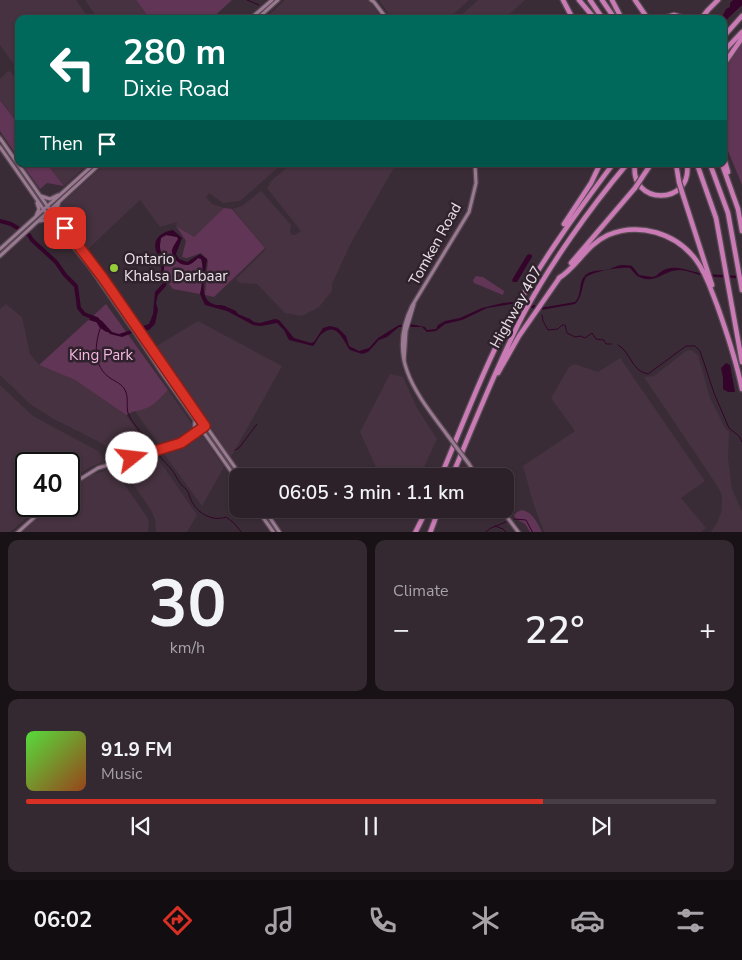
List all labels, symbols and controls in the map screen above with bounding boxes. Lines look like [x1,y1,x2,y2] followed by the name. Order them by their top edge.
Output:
[123,29,226,76] text: 280 m
[40,35,105,100] icon: left
[123,74,230,104] text: Dixie Road
[93,130,121,158] icon: arrive
[40,131,83,157] text: Then
[404,199,466,289] street label: Tomken Road
[44,207,86,249] pin
[51,214,79,242] icon: arrive
[124,249,228,286] place label: Ontario Khalsa Darbaar
[108,262,120,274] marker: Ontario Khalsa Darbaar
[485,262,547,352] street label: Highway 407
[69,345,133,365] park label: King Park
[105,431,157,483] position arrow
[15,452,80,517] speed limit sign: 40
[278,480,465,506] text: 06:05 · 3 min · 1.1 km
[148,560,227,649] text: 30
[393,580,448,602] text: Climate
[525,605,584,656] text: 22°
[393,611,410,649] text: −
[699,611,716,649] text: +
[170,637,205,659] text: km/h
[101,737,172,763] text: 91.9 FM
[101,763,142,785] text: Music
[127,812,155,840] icon: previous
[357,812,385,840] icon: pause
[587,812,615,840] icon: next
[160,903,195,938] icon: directions
[262,903,297,938] icon: music
[365,903,400,938] icon: phone
[468,903,503,938] icon: climate
[570,903,605,938] icon: car
[673,903,708,938] icon: filters
[34,905,92,935] text: 06:02

